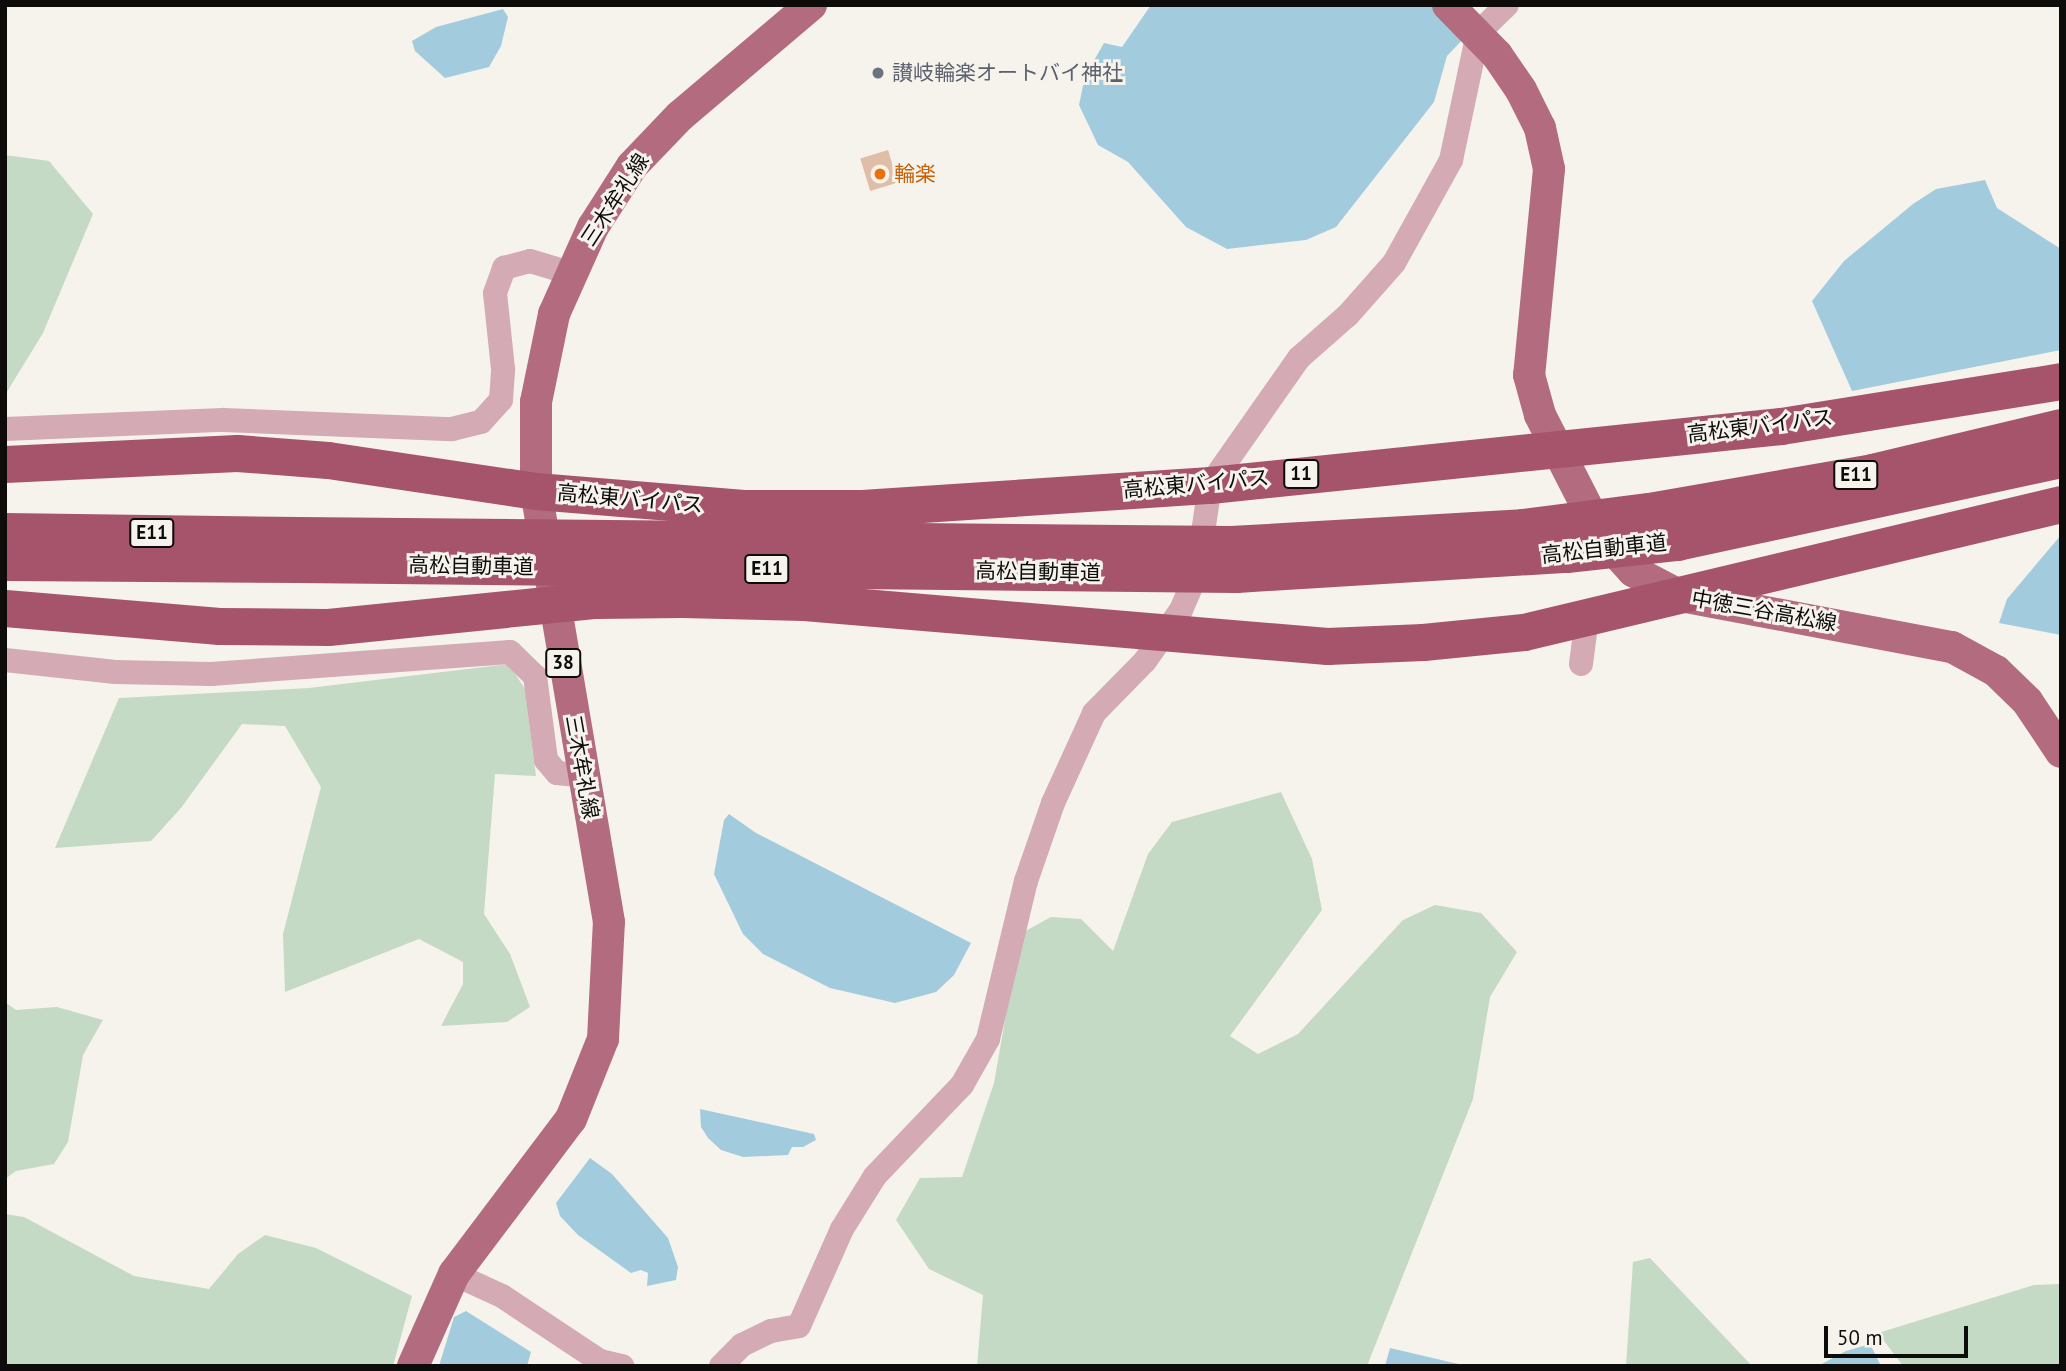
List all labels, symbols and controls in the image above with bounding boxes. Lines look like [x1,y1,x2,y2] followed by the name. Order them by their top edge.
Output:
[892,60,1123,86] place label: 讃岐輪楽オートバイ神社
[870,65,886,81] marker: 讃岐輪楽オートバイ神社
[576,149,654,251] street label: 三木牟礼線
[894,161,936,187] place label: 輪楽
[872,166,888,182] marker: 輪楽
[1686,405,1834,447] street label: 高松東バイパス
[1282,458,1320,489] road number: 11
[1833,460,1879,490] road number: E11
[1122,465,1270,503] street label: 高松東バイパス
[556,480,704,518] street label: 高松東バイパス
[129,518,175,548] road number: E11
[1540,530,1668,568] street label: 高松自動車道
[408,552,534,580] street label: 高松自動車道
[744,554,790,584] road number: E11
[975,558,1101,586] street label: 高松自動車道
[1689,586,1839,636] street label: 中徳三谷高松線
[544,648,582,678] road number: 38
[560,713,604,821] street label: 三木牟礼線
[1828,1312,1972,1356] scale bar
[1837,1324,1883,1351] text: 50 m

